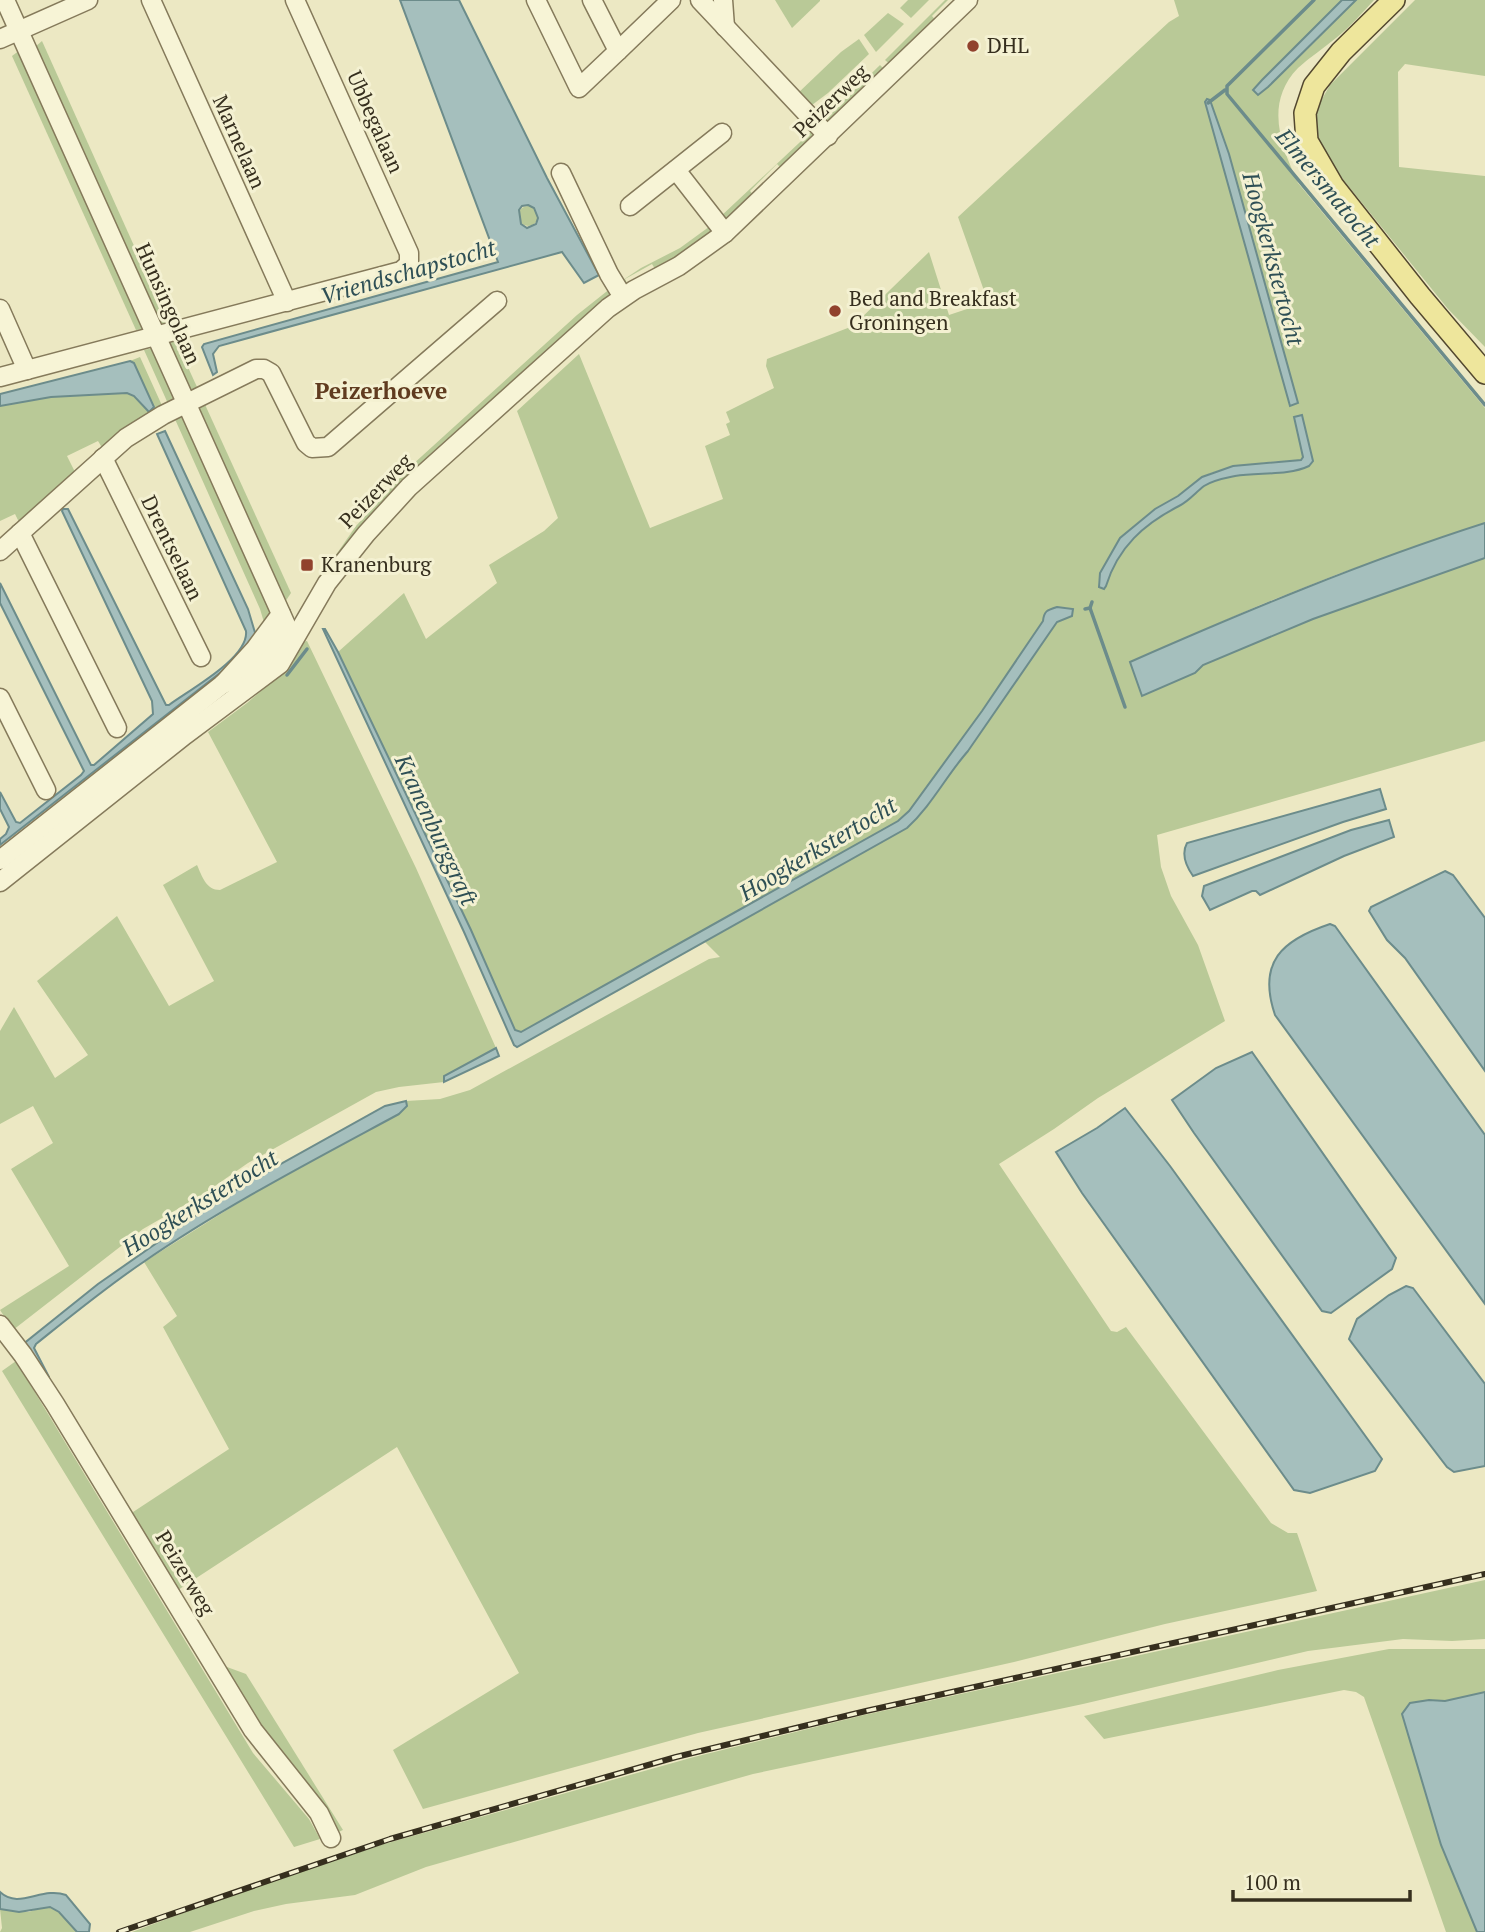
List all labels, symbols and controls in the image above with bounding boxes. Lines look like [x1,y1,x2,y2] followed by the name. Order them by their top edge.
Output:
[987,31,1029,59] place label: DHL
[965,38,981,54] marker: DHL
[787,57,875,143] street label: Peizerweg
[341,66,411,178] street label: Ubbegalaan
[207,90,273,193] street label: Marnelaan
[1269,121,1388,255] water label: Elmersmatocht
[1235,168,1312,350] water label: Hoogkerkstertocht
[317,231,500,311] water label: Vriendschapstocht
[130,238,208,369] street label: Hunsingolaan
[849,284,1017,336] place label: Bed and Breakfast Groningen
[827,303,843,319] marker: Bed and Breakfast Groningen
[315,375,447,406] district label: Peizerhoeve
[332,446,419,534] street label: Peizerweg
[135,490,211,605] street label: Drentselaan
[321,550,432,578] place label: Kranenburg
[299,557,315,573] marker: Kranenburg
[387,748,486,912] water label: Kranenburggraft
[732,789,903,908] water label: Hoogkerkstertocht
[115,1141,285,1264] water label: Hoogkerkstertocht
[150,1525,223,1621] street label: Peizerweg
[1233,1858,1410,1902] scale bar
[1244,1868,1301,1896] text: 100 m

